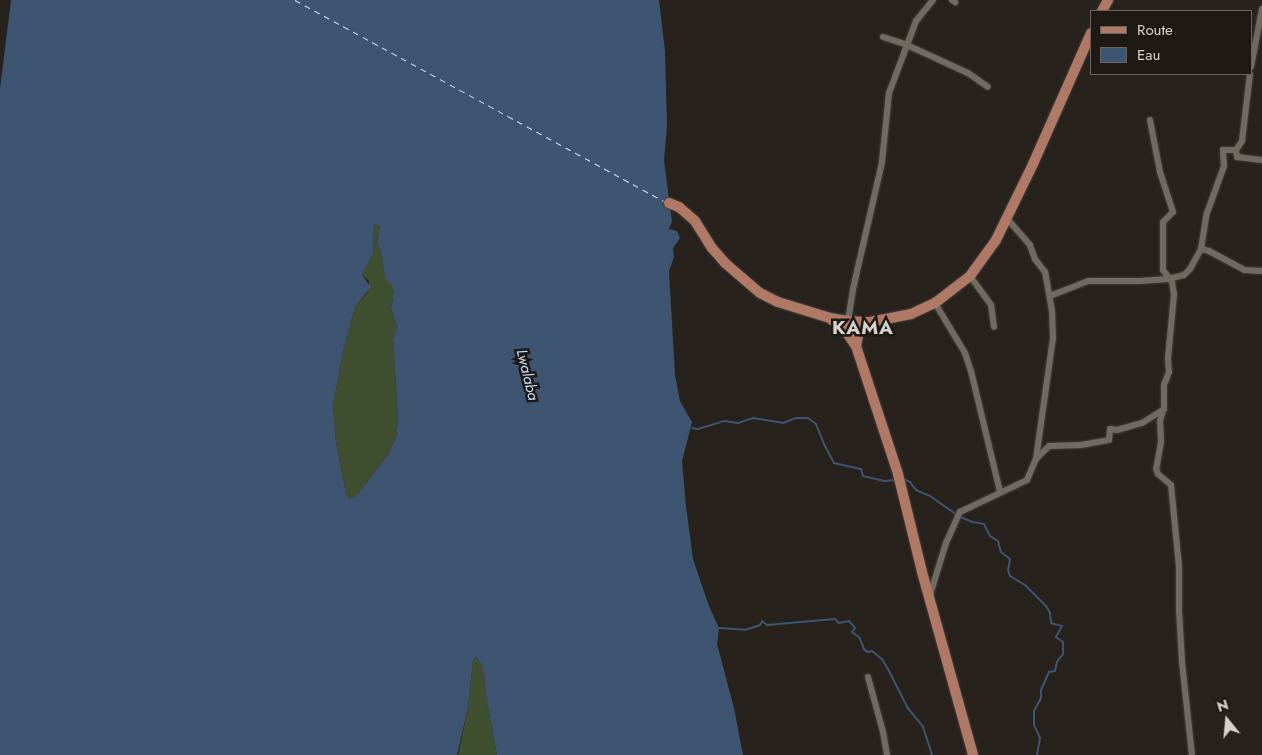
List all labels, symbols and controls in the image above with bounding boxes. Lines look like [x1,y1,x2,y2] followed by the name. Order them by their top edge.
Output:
[1090,10,1252,75] legend
[1137,19,1173,41] text: Route
[1137,44,1160,66] text: Eau
[831,317,895,339] district label: KAMA
[512,347,542,403] water label: Lwalaba
[1214,694,1231,717] text: N
[1202,695,1252,745] north arrow

